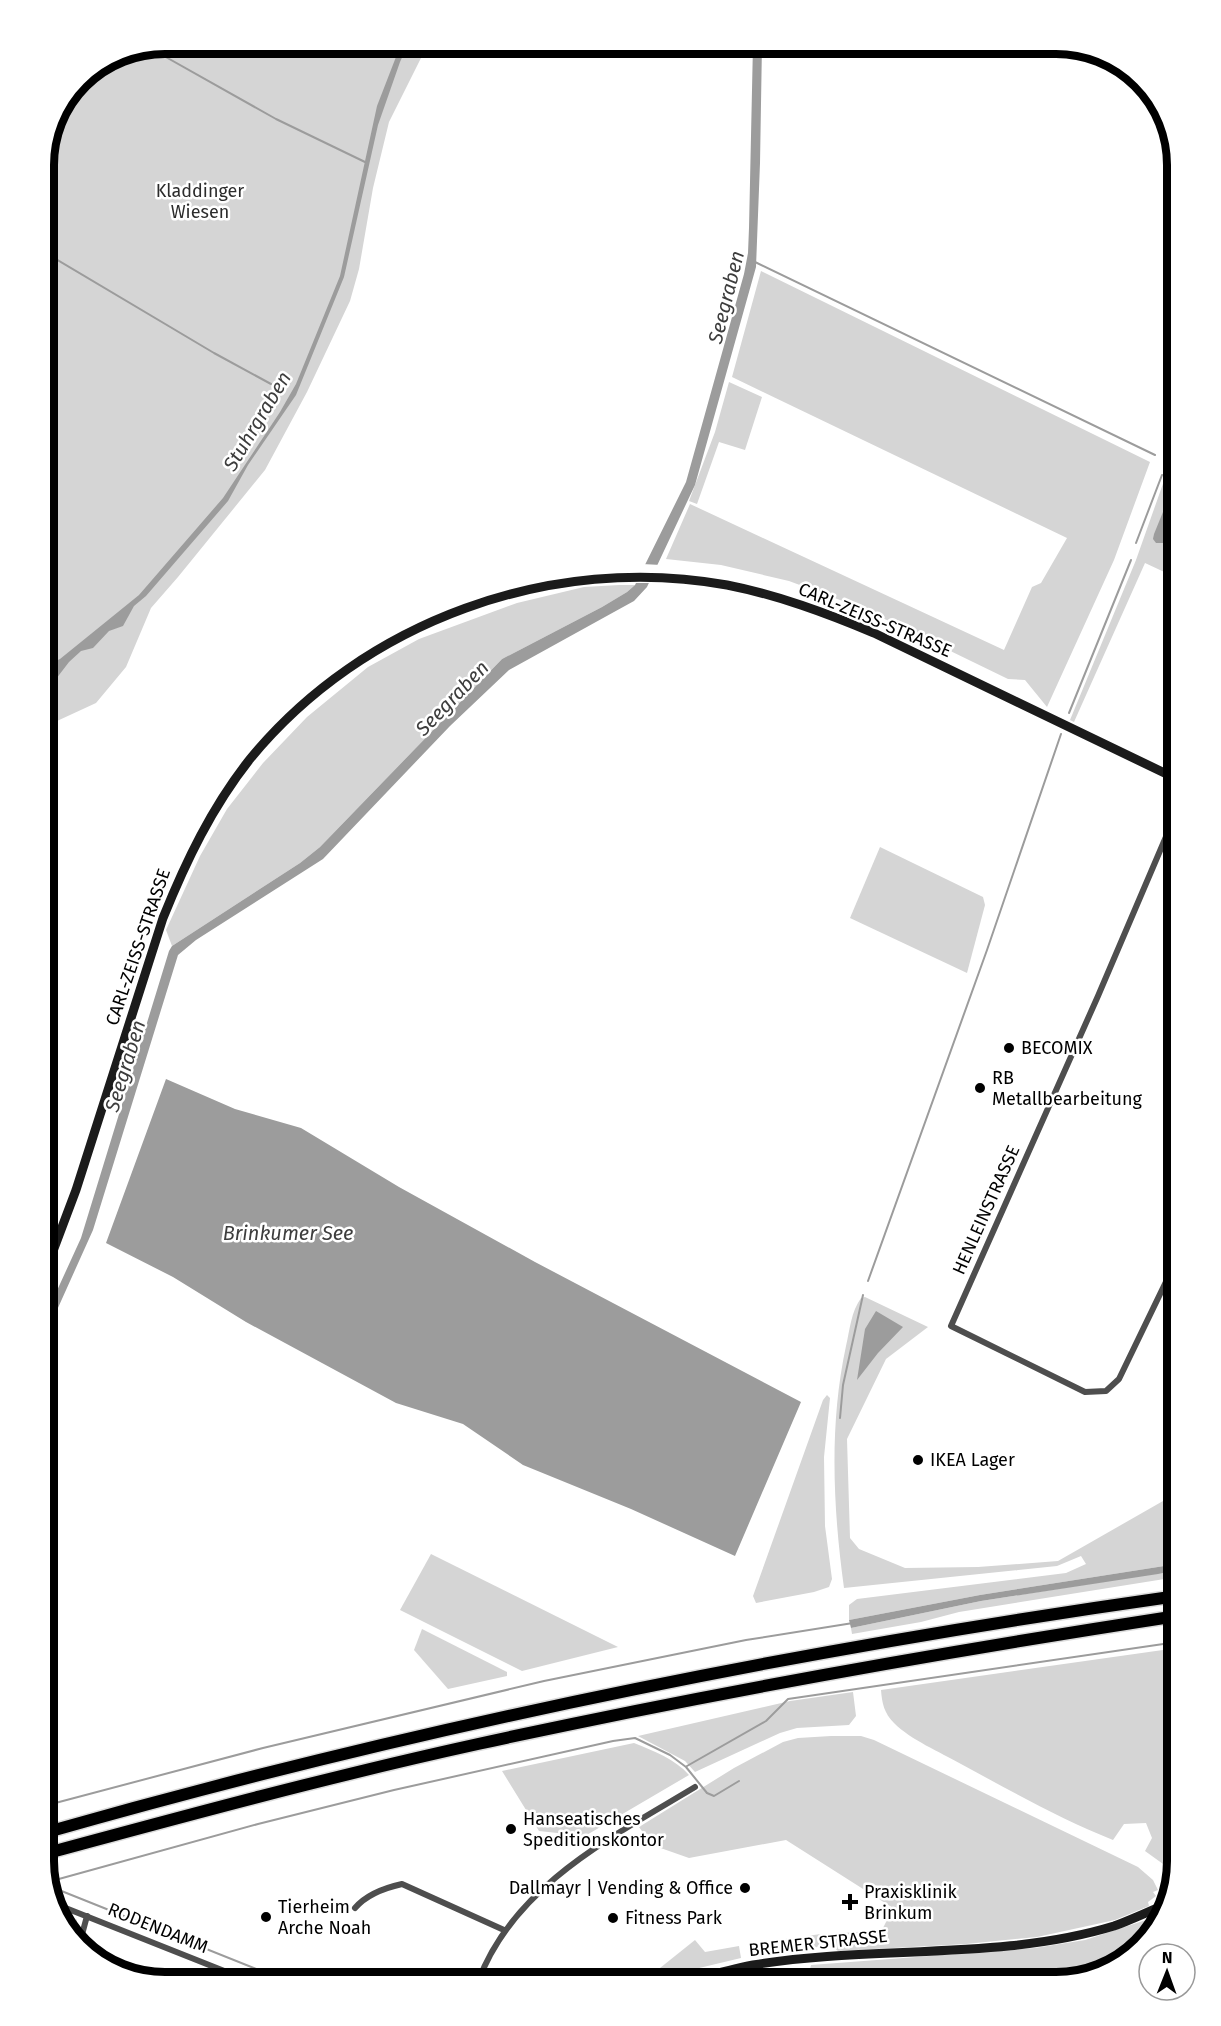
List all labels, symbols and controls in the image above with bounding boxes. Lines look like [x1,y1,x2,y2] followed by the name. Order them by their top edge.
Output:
[156,180,244,223] park label: Kladdinger Wiesen
[703,248,749,347] water label: Seegraben
[217,367,296,476] water label: Stuhrgraben
[795,578,955,662] street label: CARL-ZEISS-STRASSE
[410,656,494,741] water label: Seegraben
[101,866,175,1028] street label: CARL-ZEISS-STRASSE
[99,1017,150,1116] water label: Seegraben
[1021,1037,1093,1059] place label: BECOMIX
[1002,1041,1016,1055] marker: BECOMIX
[992,1067,1143,1110] place label: RB Metallbearbeitung
[973,1081,987,1095] marker: RB Metallbearbeitung
[948,1142,1024,1278] street label: HENLEINSTRASSE
[223,1221,353,1245] water label: Brinkumer See
[930,1449,1015,1471] place label: IKEA Lager
[911,1453,925,1467] marker: IKEA Lager
[523,1808,664,1851] place label: Hanseatisches Speditionskontor
[504,1822,518,1836] marker: Hanseatisches Speditionskontor
[509,1877,733,1899] place label: Dallmayr | Vending & Office
[738,1881,752,1895] marker: Dallmayr | Vending & Office
[864,1881,958,1924] place label: Praxisklinik Brinkum
[841,1893,859,1911] marker: Praxisklinik Brinkum
[278,1896,371,1939] place label: Tierheim Arche Noah
[105,1898,211,1958] street label: RODENDAMM
[625,1907,723,1929] place label: Fitness Park
[259,1910,273,1924] marker: Tierheim Arche Noah
[606,1911,620,1925] marker: Fitness Park
[747,1925,889,1961] street label: BREMER STRASSE
[1137,1942,1197,2002] north arrow
[1162,1948,1173,1967] text: N

